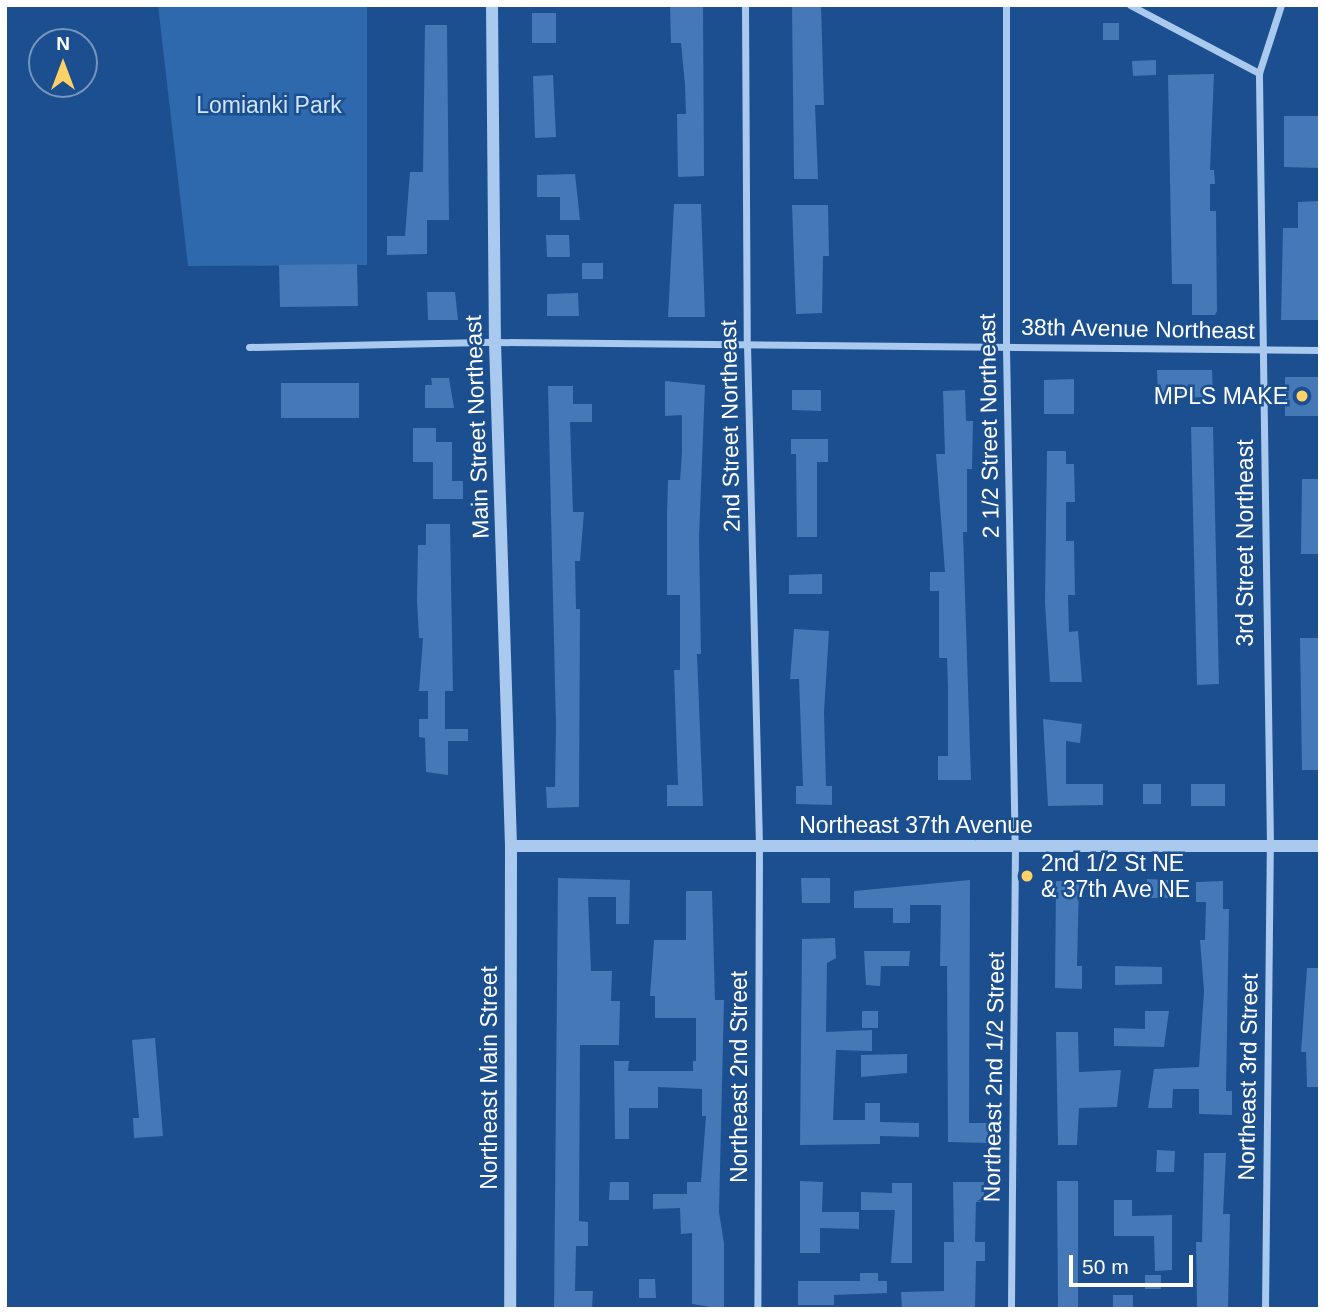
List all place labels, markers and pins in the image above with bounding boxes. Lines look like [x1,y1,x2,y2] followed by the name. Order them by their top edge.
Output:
[1154,382,1288,410] place label: MPLS MAKE
[1294,388,1310,404] marker: MPLS MAKE
[1041,849,1191,903] place label: 2nd 1/2 St NE & 37th Ave NE
[1019,868,1035,884] marker: 2nd 1/2 St NE & 37th Ave NE

